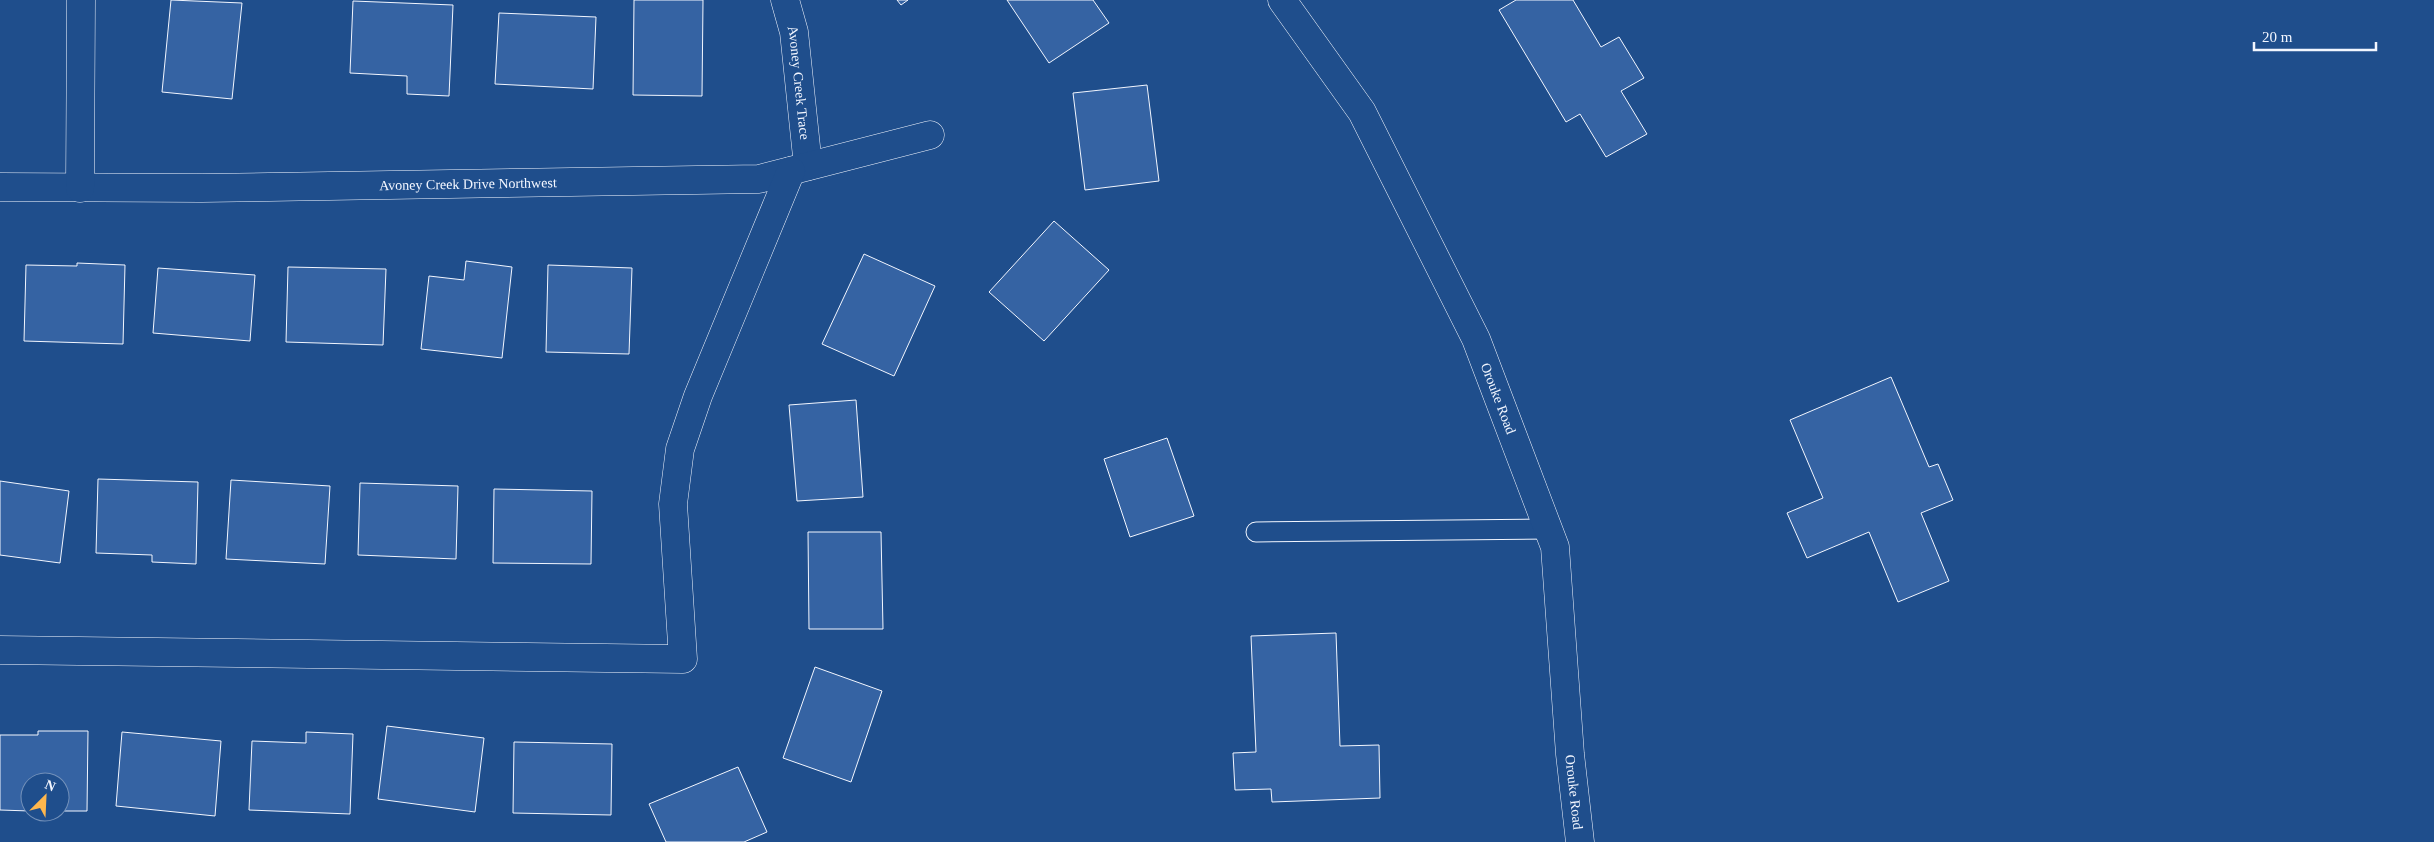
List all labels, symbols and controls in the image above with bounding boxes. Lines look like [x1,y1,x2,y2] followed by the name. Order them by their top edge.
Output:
[2254,20,2376,52] scale bar
[784,24,812,140] street label: Avoney Creek Trace
[2262,29,2293,45] text: 20 m
[379,175,557,193] street label: Avoney Creek Drive Northwest
[1478,361,1518,436] street label: Orouke Road
[1562,754,1586,830] street label: Orouke Road
[20,772,70,822] north arrow
[42,777,58,794] text: N

